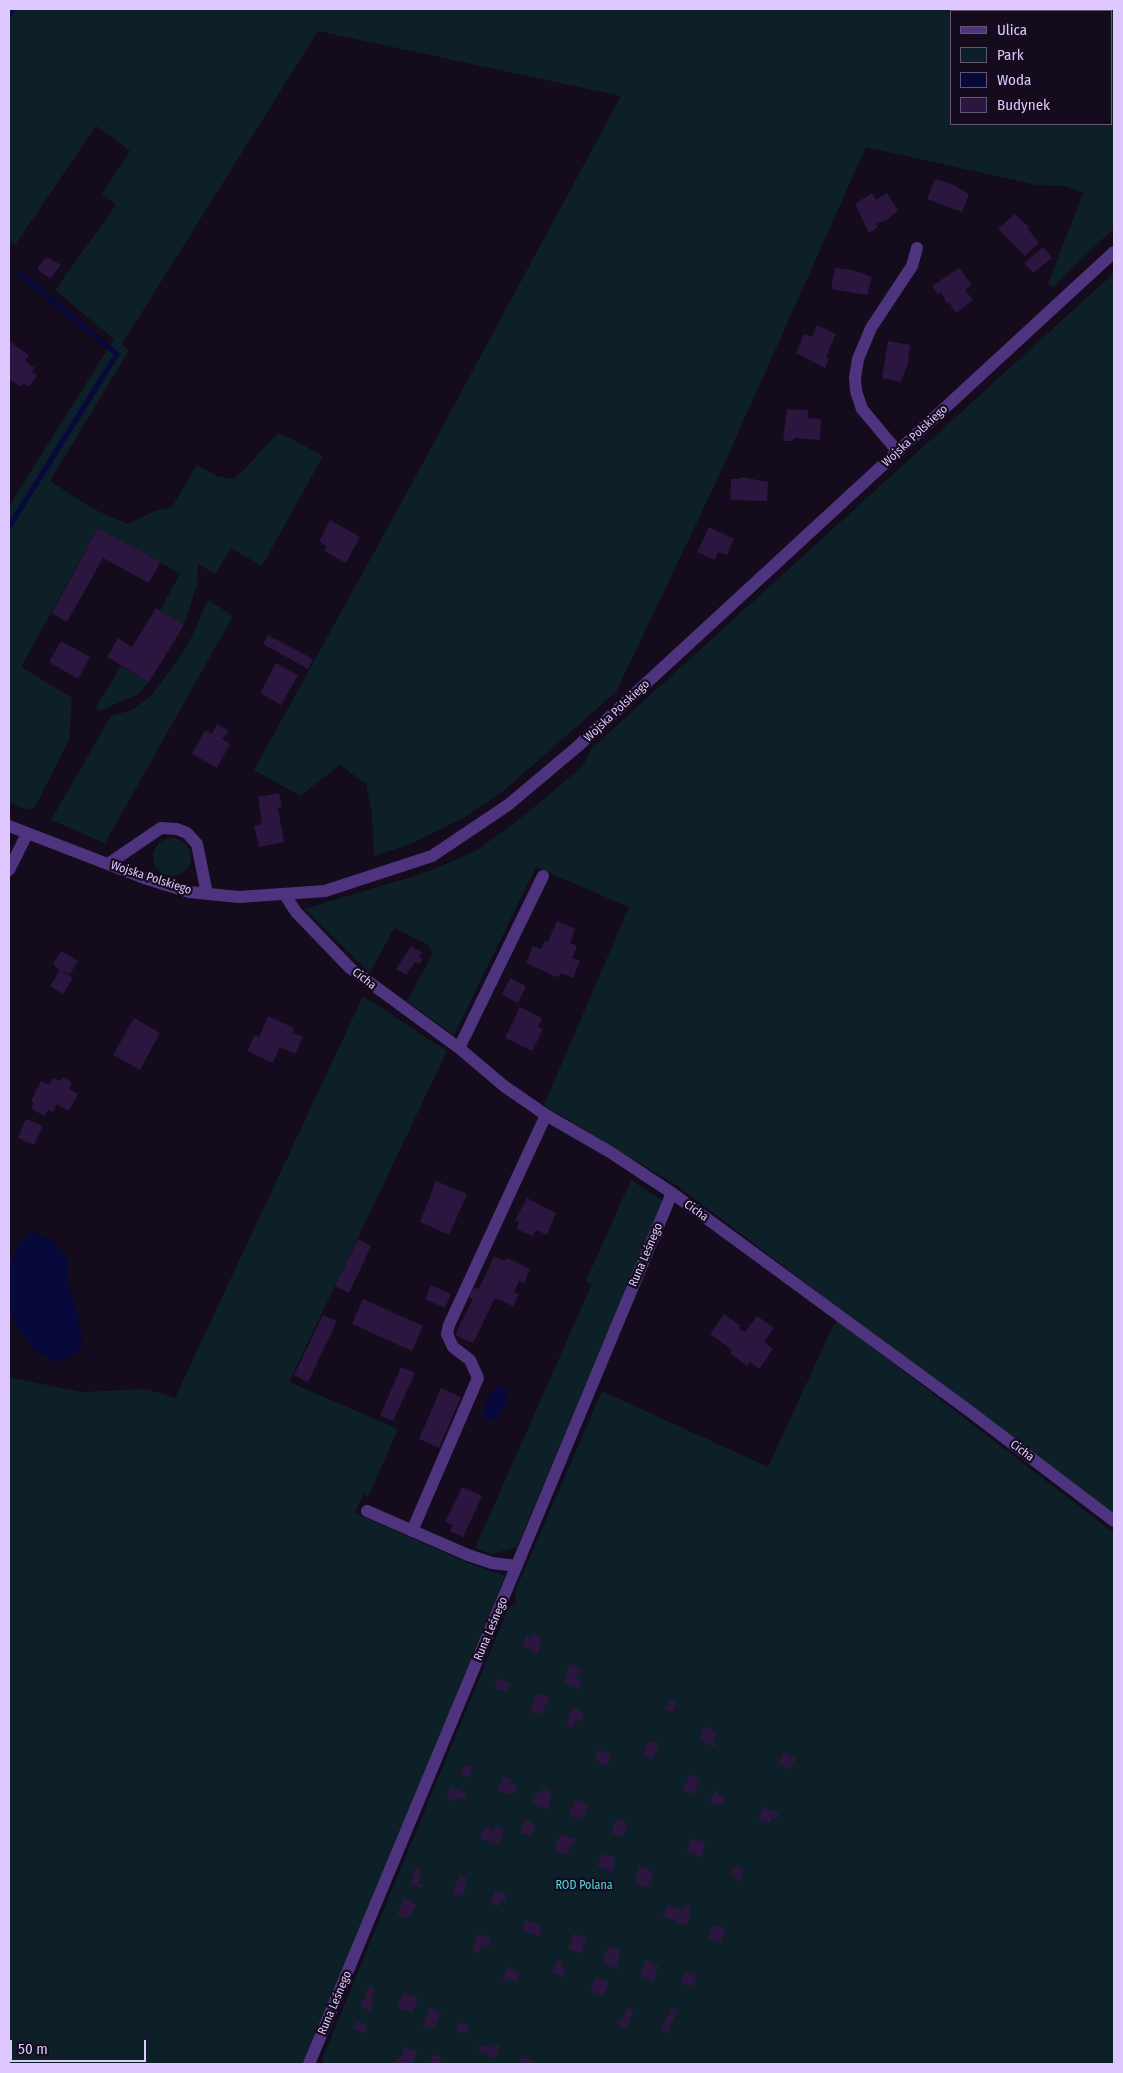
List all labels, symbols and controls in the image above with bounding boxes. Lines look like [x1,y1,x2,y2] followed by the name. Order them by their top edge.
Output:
[950,10,1113,125] legend
[997,21,1027,39] text: Ulica
[997,46,1024,64] text: Park
[997,71,1031,89] text: Woda
[997,96,1050,114] text: Budynek
[879,402,951,470] street label: Wojska Polskiego
[581,677,653,745] street label: Wojska Polskiego
[109,858,193,898] street label: Wojska Polskiego
[349,965,379,993] street label: Cicha
[681,1197,711,1225] street label: Cicha
[626,1221,666,1289] street label: Runa Leśnego
[1007,1437,1037,1465] street label: Cicha
[471,1595,511,1663] street label: Runa Leśnego
[555,1879,613,1893] park label: ROD Polana
[315,1969,355,2037] street label: Runa Leśnego
[12,2030,149,2062] scale bar
[18,2040,48,2058] text: 50 m

